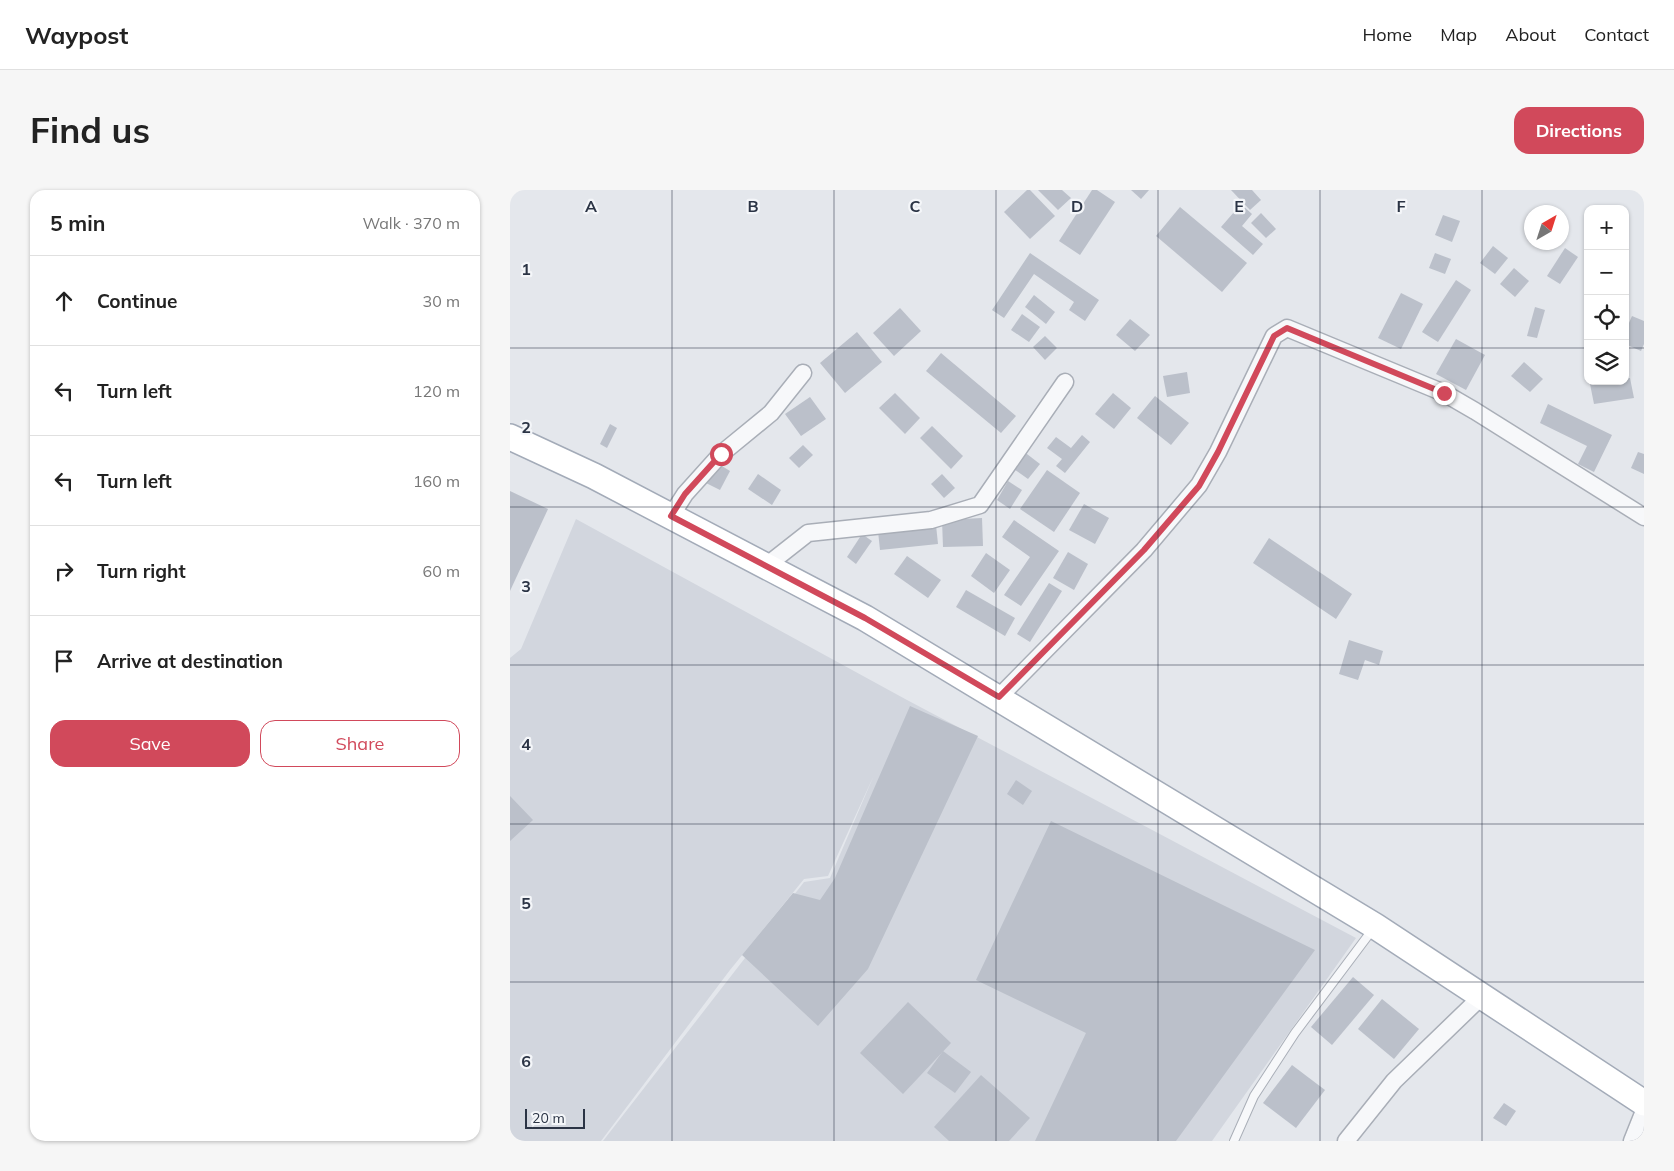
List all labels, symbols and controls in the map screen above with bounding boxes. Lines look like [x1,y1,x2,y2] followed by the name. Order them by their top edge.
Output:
[25,20,128,50] text: Waypost
[1362,23,1412,46] text: Home
[1440,23,1477,46] text: Map
[1505,23,1556,46] text: About
[1584,23,1649,46] text: Contact
[1514,107,1644,154] button: Directions
[30,108,150,152] text: Find us
[585,196,597,216] text: A
[747,196,759,216] text: B
[910,196,921,216] text: C
[1071,196,1083,216] text: D
[1234,196,1244,216] text: E
[1396,196,1406,216] text: F
[1524,205,1569,250] north arrow
[1584,205,1629,385] map controls
[1584,205,1629,250] button: +
[50,210,105,236] text: 5 min
[362,213,460,233] text: Walk · 370 m
[1584,250,1629,295] button: −
[521,259,531,279] text: 1
[50,287,78,315] icon: ahead
[97,289,177,313] text: Continue
[423,291,460,311] text: 30 m
[1584,295,1629,340] button: locate
[1584,340,1629,385] button: layers
[50,377,78,405] icon: left
[97,379,172,403] text: Turn left
[413,381,460,401] text: 120 m
[1433,382,1456,405] route end
[521,417,531,437] text: 2
[710,443,733,466] route start
[50,467,78,495] icon: left
[97,469,172,493] text: Turn left
[413,471,460,491] text: 160 m
[50,557,78,585] icon: right
[97,559,186,583] text: Turn right
[423,561,460,581] text: 60 m
[521,576,531,596] text: 3
[50,647,78,675] icon: arrive
[97,649,283,673] text: Arrive at destination
[50,720,250,767] button: Save
[260,720,460,767] button: Share
[521,734,531,754] text: 4
[521,893,531,913] text: 5
[521,1051,531,1071] text: 6
[525,1106,585,1129] scale bar
[532,1109,565,1127] text: 20 m

